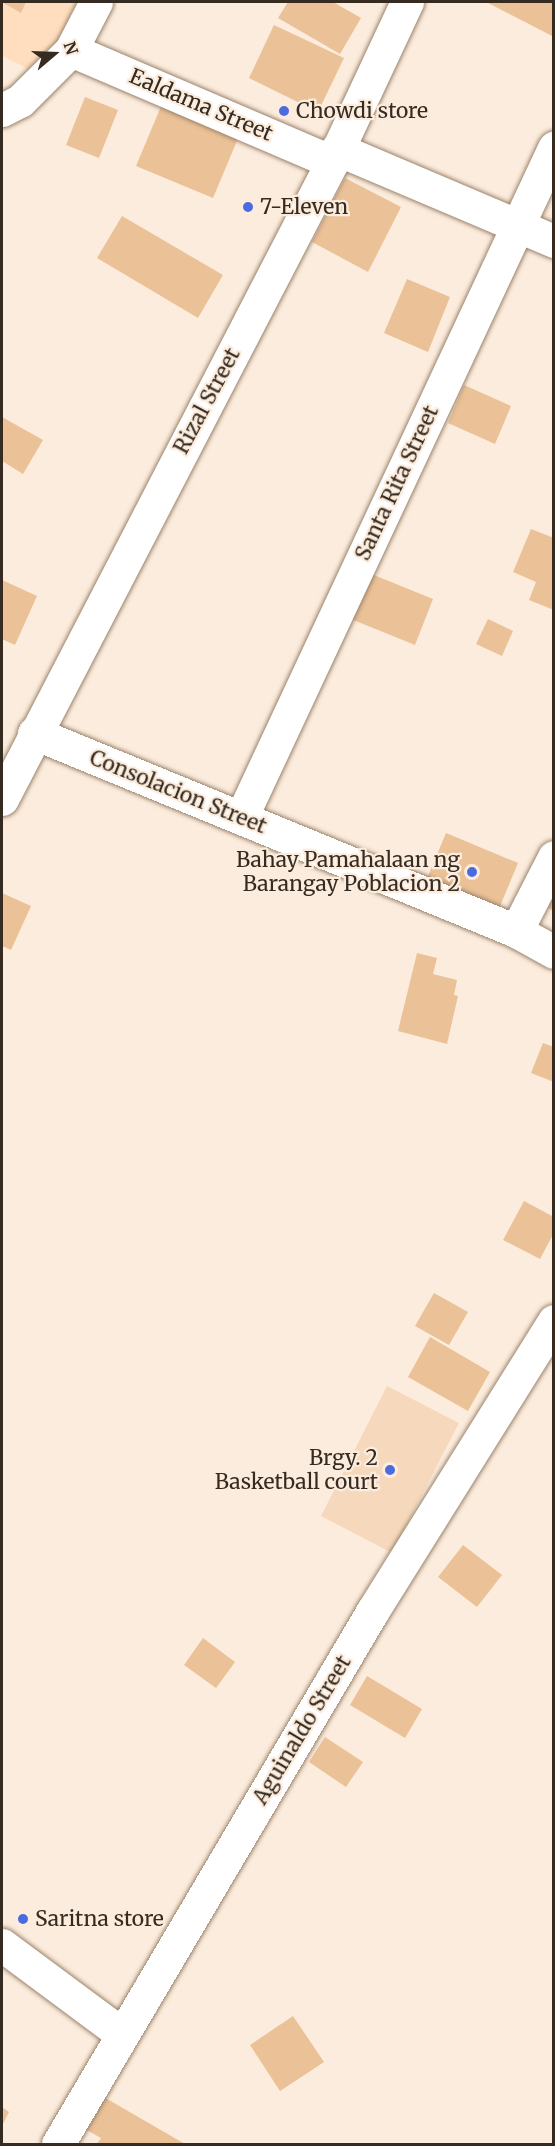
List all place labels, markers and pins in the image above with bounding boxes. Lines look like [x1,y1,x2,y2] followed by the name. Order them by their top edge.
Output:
[296,98,428,124] place label: Chowdi store
[277,104,291,118] marker: Chowdi store
[260,194,348,220] place label: 7-Eleven
[241,200,255,214] marker: 7-Eleven
[236,847,460,897] place label: Bahay Pamahalaan ng Barangay Poblacion 2
[465,865,479,879] marker: Bahay Pamahalaan ng Barangay Poblacion 2
[215,1445,378,1495] place label: Brgy. 2 Basketball court
[383,1463,397,1477] marker: Brgy. 2 Basketball court
[35,1906,164,1932] place label: Saritna store
[16,1912,30,1926] marker: Saritna store

